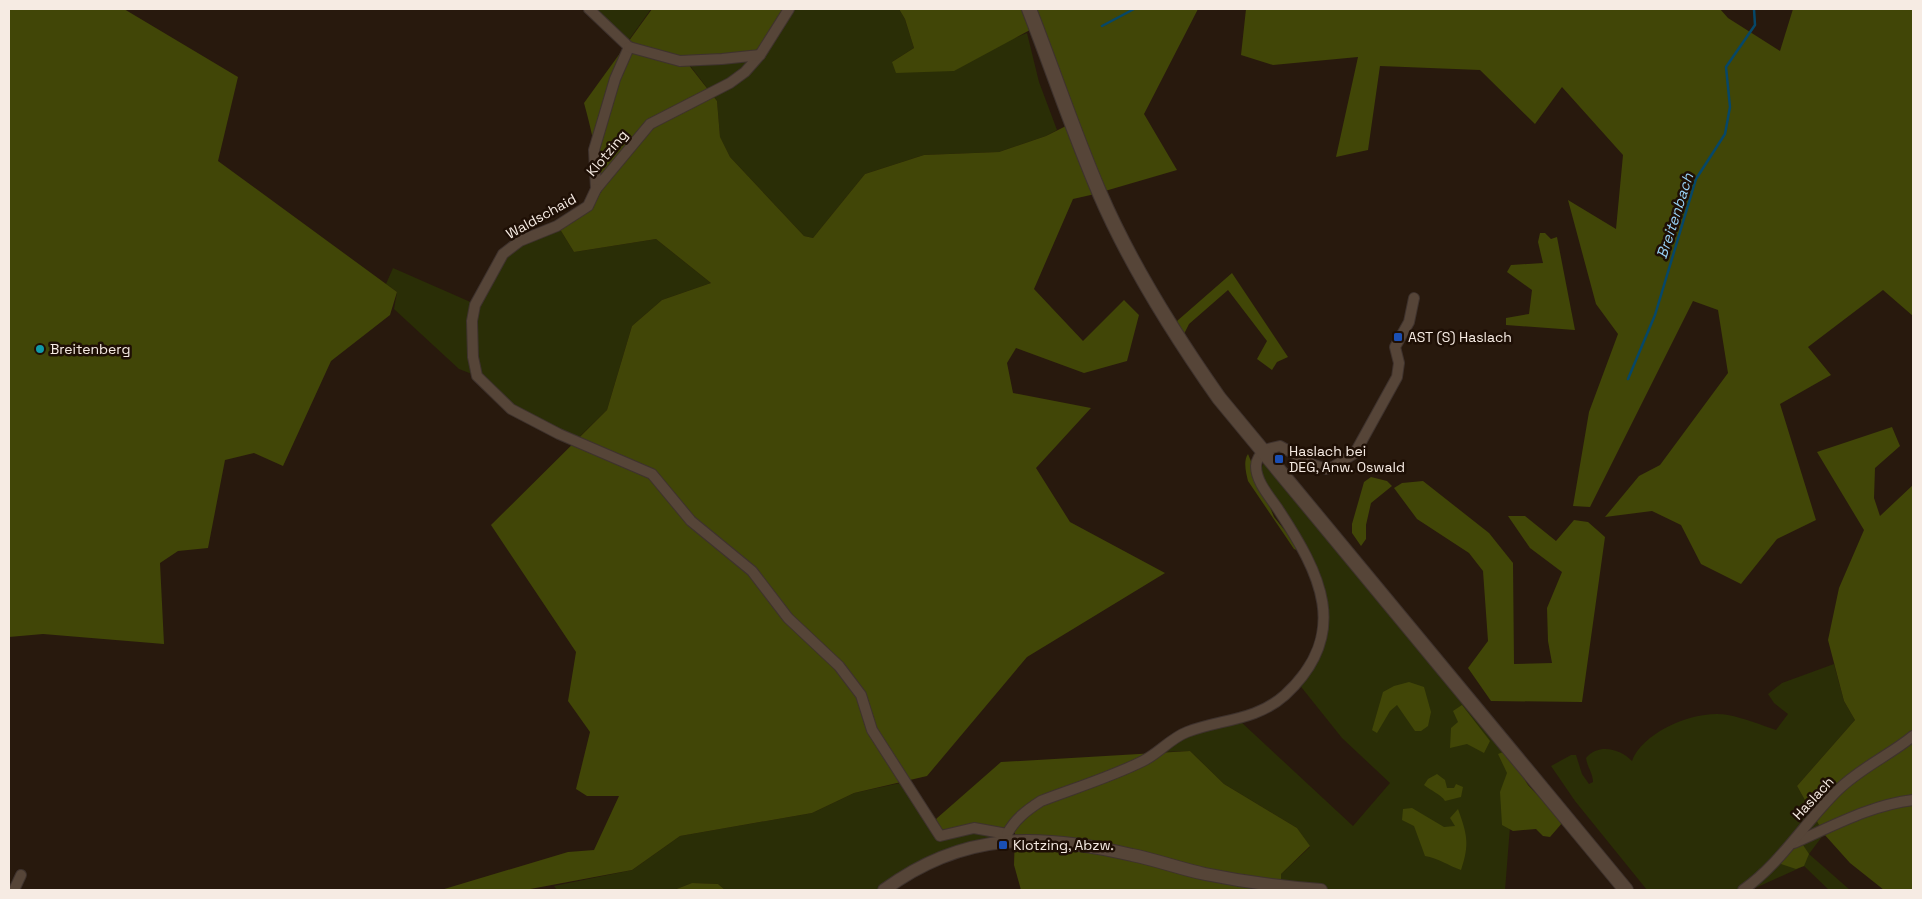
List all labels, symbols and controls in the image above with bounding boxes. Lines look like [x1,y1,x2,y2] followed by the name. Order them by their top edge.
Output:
[582,126,632,180] street label: Klotzing
[1652,170,1698,261] water label: Breitenbach
[503,189,579,243] street label: Waldschaid
[1408,328,1512,346] place label: AST (S) Haslach
[1392,331,1404,343] marker: AST (S) Haslach
[50,340,130,358] place label: Breitenberg
[34,343,46,355] marker: Breitenberg
[1289,442,1405,476] place label: Haslach bei DEG, Anw. Oswald
[1273,453,1285,465] marker: Haslach bei DEG, Anw. Oswald
[1788,773,1838,823] street label: Haslach
[1013,836,1114,854] place label: Klotzing, Abzw.
[997,839,1009,851] marker: Klotzing, Abzw.

